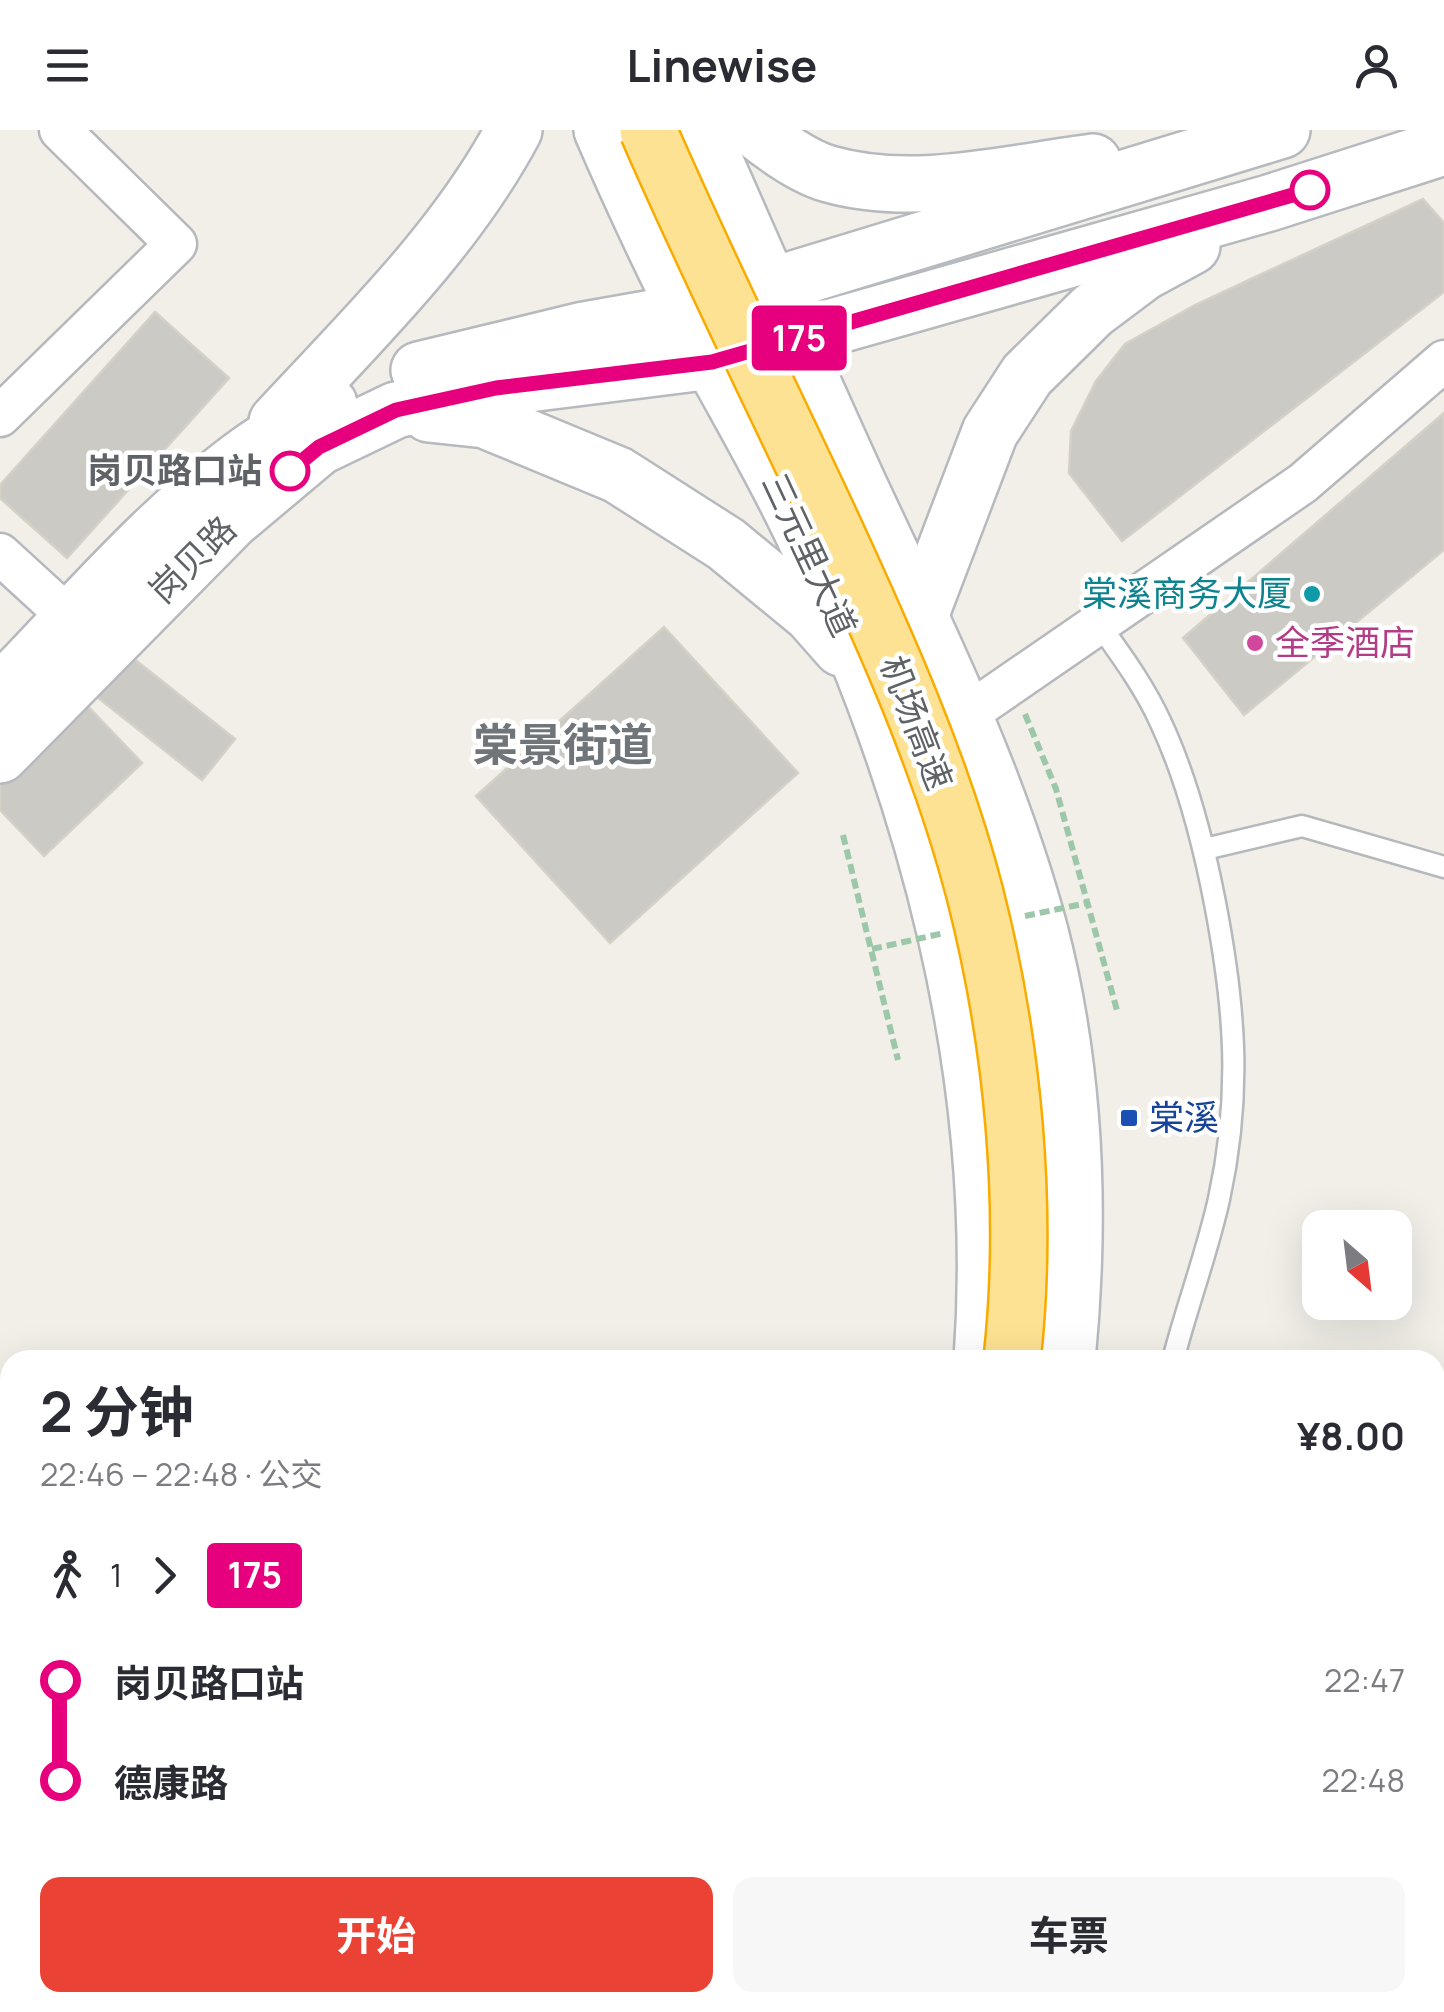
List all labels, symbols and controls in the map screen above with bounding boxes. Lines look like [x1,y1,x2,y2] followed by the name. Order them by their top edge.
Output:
[627,34,817,96] text: Linewise
[40,38,95,93] icon: menu
[1349,38,1404,93] icon: person
[1291,171,1329,209] unlabelled marker
[742,306,856,370] line badge: 175
[772,314,826,362] text: 175
[87,446,262,494] place label: 岗贝路口站
[271,452,309,490] marker: 岗贝路口站
[751,465,869,644] street label: 三元里大道
[138,505,246,613] street label: 岗贝路
[1082,569,1292,617] place label: 棠溪商务大厦
[1301,583,1323,605] marker: 棠溪商务大厦
[1275,618,1415,666] place label: 全季酒店
[1244,632,1266,654] marker: 全季酒店
[869,649,964,797] street label: 机场高速
[473,713,653,775] district label: 棠景街道
[1149,1093,1219,1141] place label: 棠溪
[1118,1107,1140,1129] marker: 棠溪
[1302,1210,1412,1320] north arrow
[1302,1210,1412,1320] map controls
[40,1373,194,1449] text: 2 分钟
[1297,1409,1405,1461] text: ¥8.00
[40,1452,322,1496] text: 22:46 – 22:48 · 公交
[40,1548,95,1603] icon: walk
[137,1548,192,1603] icon: forward
[227,1551,282,1599] text: 175
[110,1553,122,1597] text: 1
[114,1656,304,1708] text: 岗贝路口站
[1324,1658,1405,1702] text: 22:47
[114,1756,228,1808] text: 德康路
[1322,1758,1405,1802] text: 22:48
[40,1877,713,1992] button: 开始
[733,1877,1405,1992] button: 车票

